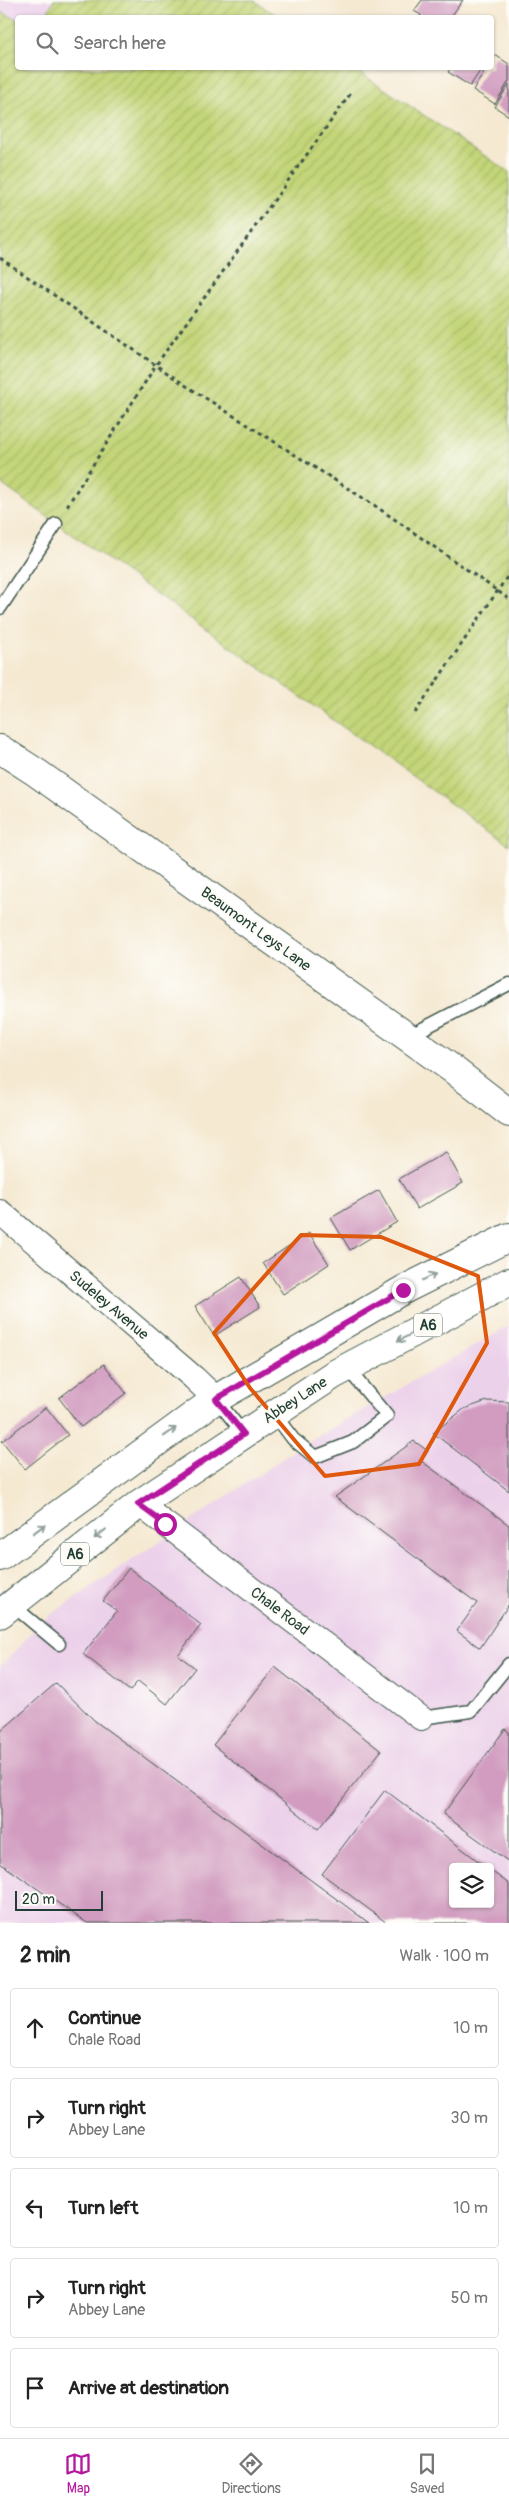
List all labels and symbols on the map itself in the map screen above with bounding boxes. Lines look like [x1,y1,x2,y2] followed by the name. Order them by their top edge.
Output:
[197,883,315,976] street label: Beaumont Leys Lane
[65,1267,153,1345] street label: Sudeley Avenue
[422,1272,437,1282] one-way arrow
[392,1279,415,1302] route end
[414,1314,442,1336] road number: A6
[397,1333,412,1343] one-way arrow
[260,1372,331,1428] street label: Abbey Lane
[163,1427,176,1438] one-way arrow
[154,1513,177,1536] route start
[32,1523,45,1534] one-way arrow
[94,1529,107,1540] one-way arrow
[61,1542,89,1566] road number: A6
[247,1583,313,1640] street label: Chale Road
[15,1888,102,1911] scale bar

